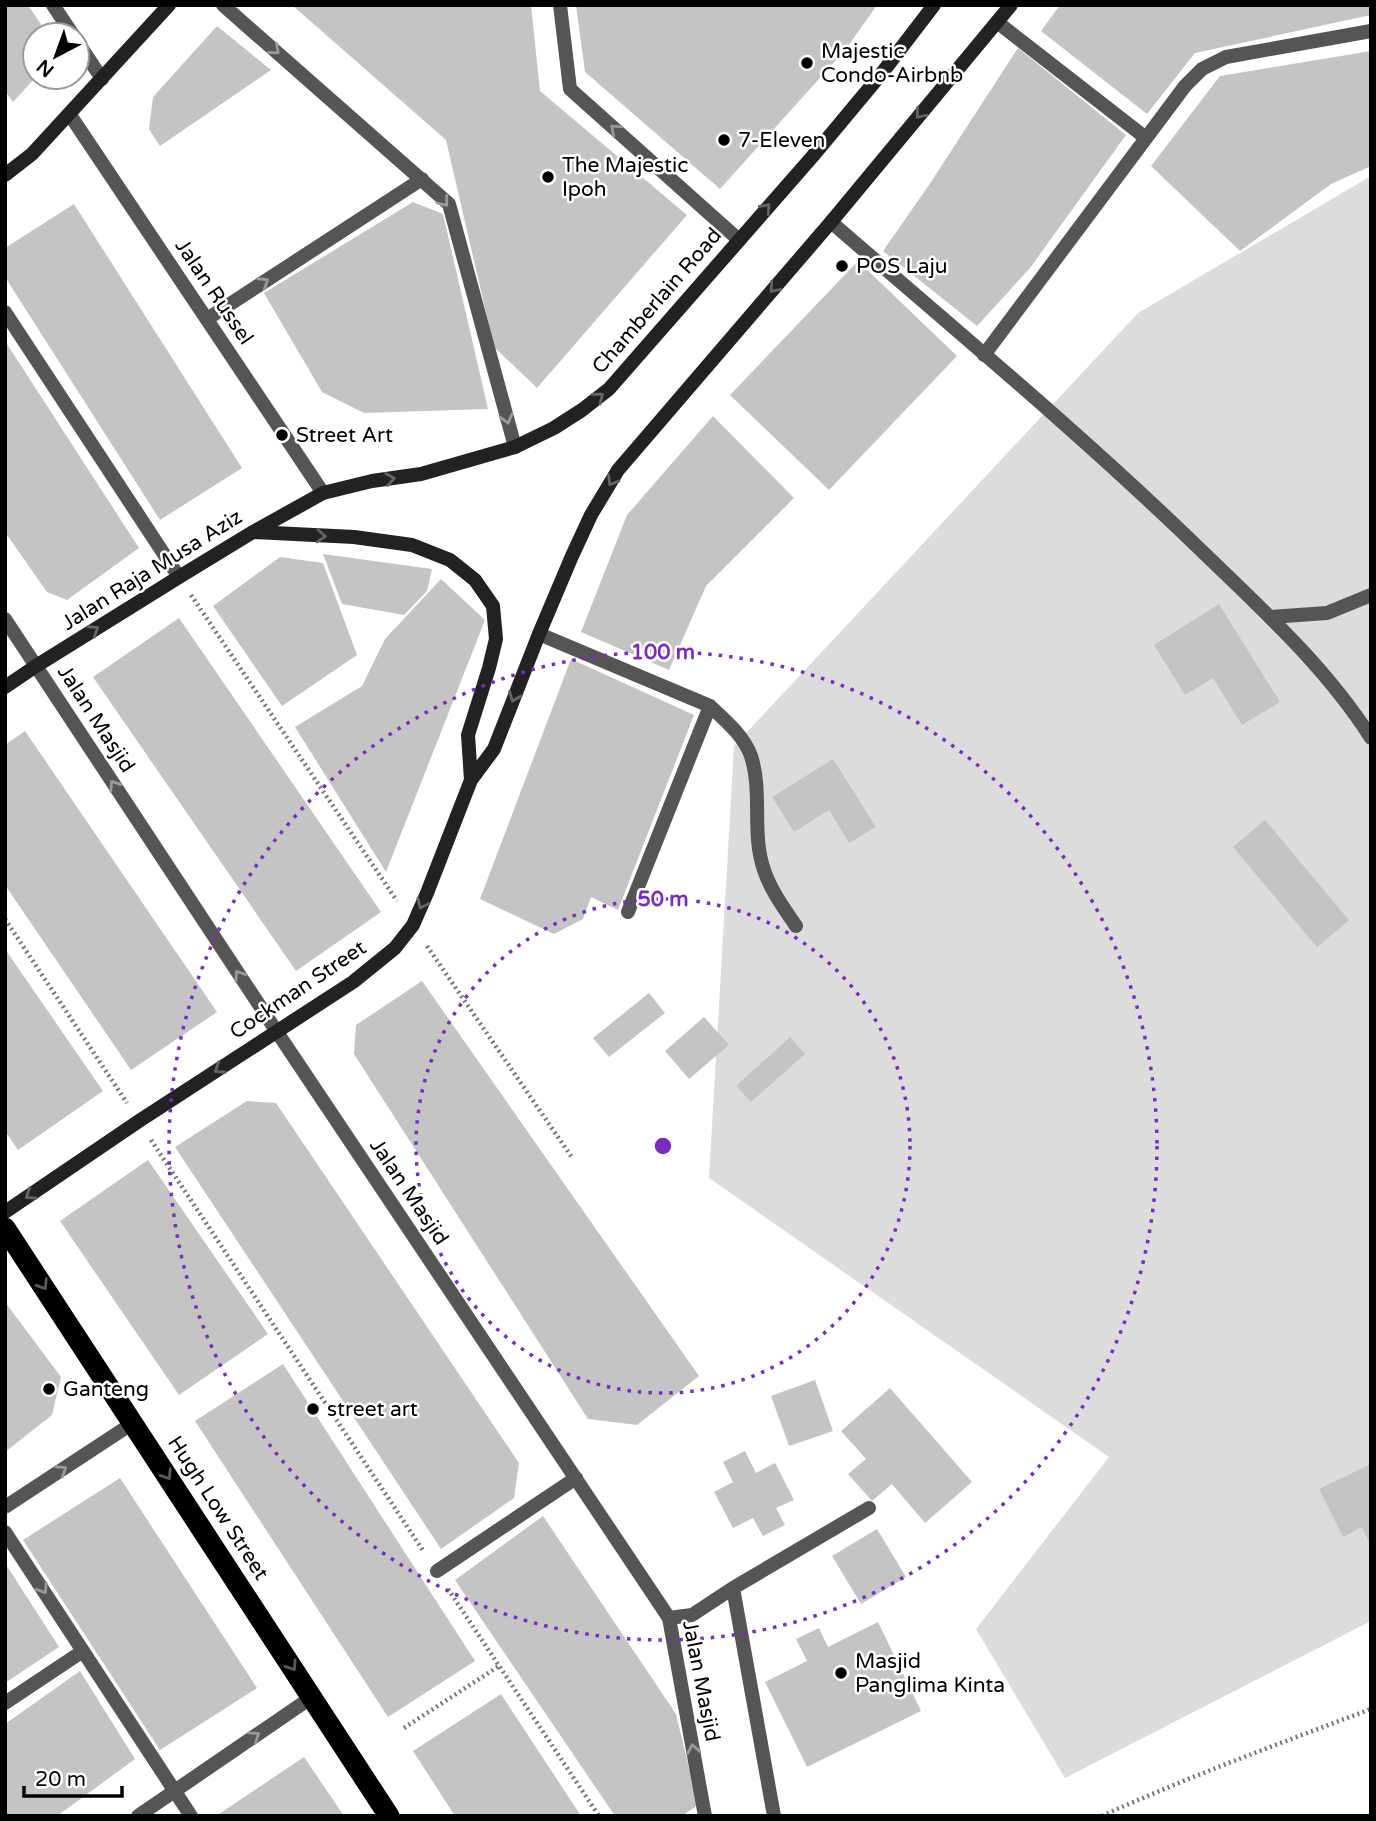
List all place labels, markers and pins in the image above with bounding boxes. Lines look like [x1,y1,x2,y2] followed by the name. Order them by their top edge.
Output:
[821,39,963,88] place label: Majestic Condo-Airbnb
[799,55,815,71] marker: Majestic Condo-Airbnb
[738,128,825,153] place label: 7-Eleven
[716,132,732,148] marker: 7-Eleven
[562,153,689,202] place label: The Majestic Ipoh
[540,169,556,185] marker: The Majestic Ipoh
[856,254,948,279] place label: POS Laju
[834,258,850,274] marker: POS Laju
[296,423,393,448] place label: Street Art
[274,427,290,443] marker: Street Art
[651,1134,675,1158] centre of rings
[63,1377,149,1402] place label: Ganteng
[41,1381,57,1397] marker: Ganteng
[327,1397,418,1422] place label: street art
[305,1401,321,1417] marker: street art
[855,1649,1005,1698] place label: Masjid Panglima Kinta
[833,1665,849,1681] marker: Masjid Panglima Kinta

